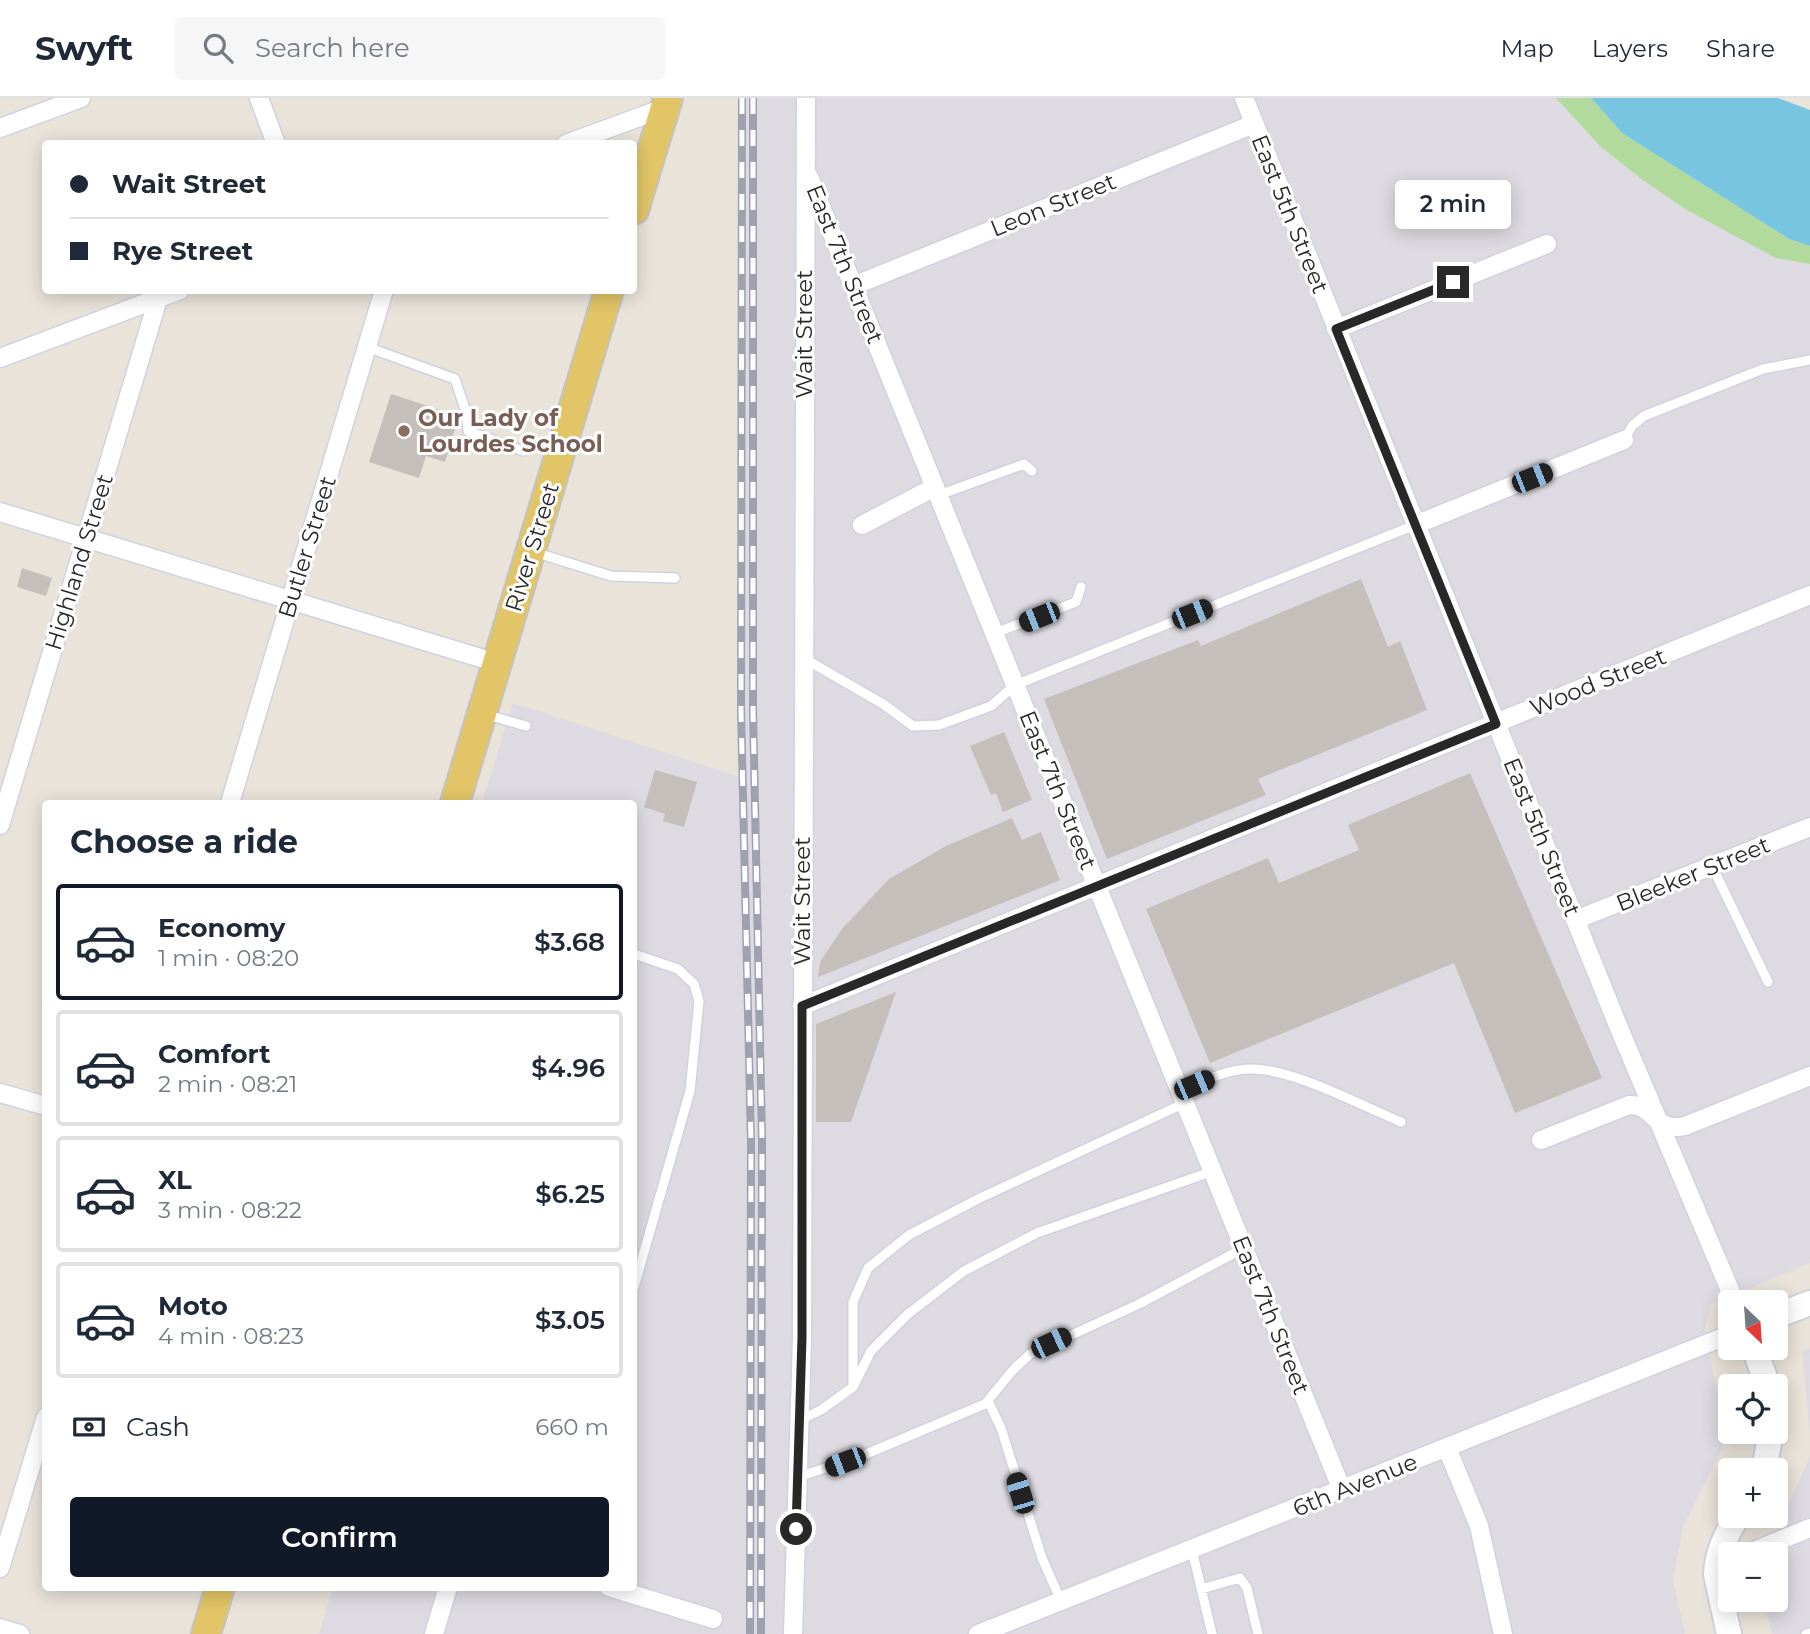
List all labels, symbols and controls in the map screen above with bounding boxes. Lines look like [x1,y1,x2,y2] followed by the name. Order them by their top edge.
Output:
[175,17,665,80] search box
[35,28,133,68] text: Swyft
[199,29,237,67] icon: search
[255,32,410,64] text: Search here
[1500,34,1554,63] text: Map
[1592,34,1668,63] text: Layers
[1706,34,1775,63] text: Share
[1245,130,1335,298] street label: East 5th Street
[986,167,1120,243] street label: Leon Street
[112,168,266,200] text: Wait Street
[800,180,890,348] street label: East 7th Street
[1395,180,1511,230] callout: 2 min
[1420,190,1486,218] text: 2 min
[112,235,253,267] text: Rye Street
[1437,266,1469,298] route end
[790,270,818,398] street label: Wait Street
[418,404,603,458] place label: Our Lady of Lourdes School
[396,423,412,439] marker: Our Lady of Lourdes School
[1509,460,1556,496] car
[39,471,119,653] street label: Highland Street
[272,473,342,621] street label: Butler Street
[499,479,565,615] street label: River Street
[1169,596,1216,632] car
[1016,599,1063,635] car
[1526,642,1670,722] street label: Wood Street
[1013,706,1103,874] street label: East 7th Street
[1497,753,1587,921] street label: East 5th Street
[70,822,298,861] text: Choose a ride
[1612,830,1774,918] street label: Bleeker Street
[788,837,816,965] street label: Wait Street
[74,911,137,974] icon: car
[158,912,285,944] text: Economy
[534,926,605,958] text: $3.68
[158,944,299,972] text: 1 min · 08:20
[74,1037,137,1100] icon: car
[158,1038,270,1070] text: Comfort
[531,1052,605,1084] text: $4.96
[1171,1067,1218,1103] car
[158,1070,297,1098] text: 2 min · 08:21
[74,1163,137,1226] icon: car
[158,1164,192,1196] text: XL
[535,1178,605,1210] text: $6.25
[158,1196,302,1224] text: 3 min · 08:22
[1226,1231,1316,1399] street label: East 7th Street
[74,1289,137,1352] icon: car
[158,1290,228,1322] text: Moto
[1718,1290,1788,1360] north arrow
[1718,1290,1788,1612] map controls
[535,1304,605,1336] text: $3.05
[158,1322,304,1350] text: 4 min · 08:23
[1028,1325,1075,1361] car
[1718,1374,1788,1444] button: locate
[70,1408,108,1446] icon: cash
[126,1411,190,1443] text: Cash
[535,1413,609,1441] text: 660 m
[822,1445,869,1479] car
[1289,1447,1421,1523] street label: 6th Avenue
[1718,1458,1788,1528] button: +
[1004,1470,1037,1516] car
[70,1497,609,1577] button: Confirm
[780,1513,812,1545] route start
[1718,1542,1788,1612] button: −

